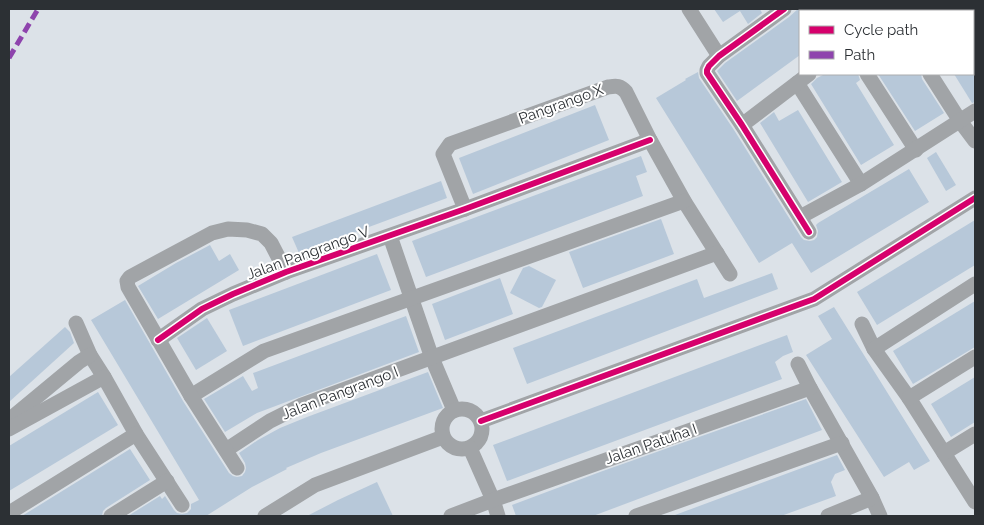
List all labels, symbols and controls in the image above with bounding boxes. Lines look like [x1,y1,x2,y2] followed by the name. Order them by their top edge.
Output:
[799,10,974,75] legend
[844,21,918,39] text: Cycle path
[844,46,875,64] text: Path
[516,80,606,128] street label: Pangrango X
[244,222,372,284] street label: Jalan Pangrango V
[279,362,401,424] street label: Jalan Pangrango I
[603,420,699,468] street label: Jalan Patuha I

